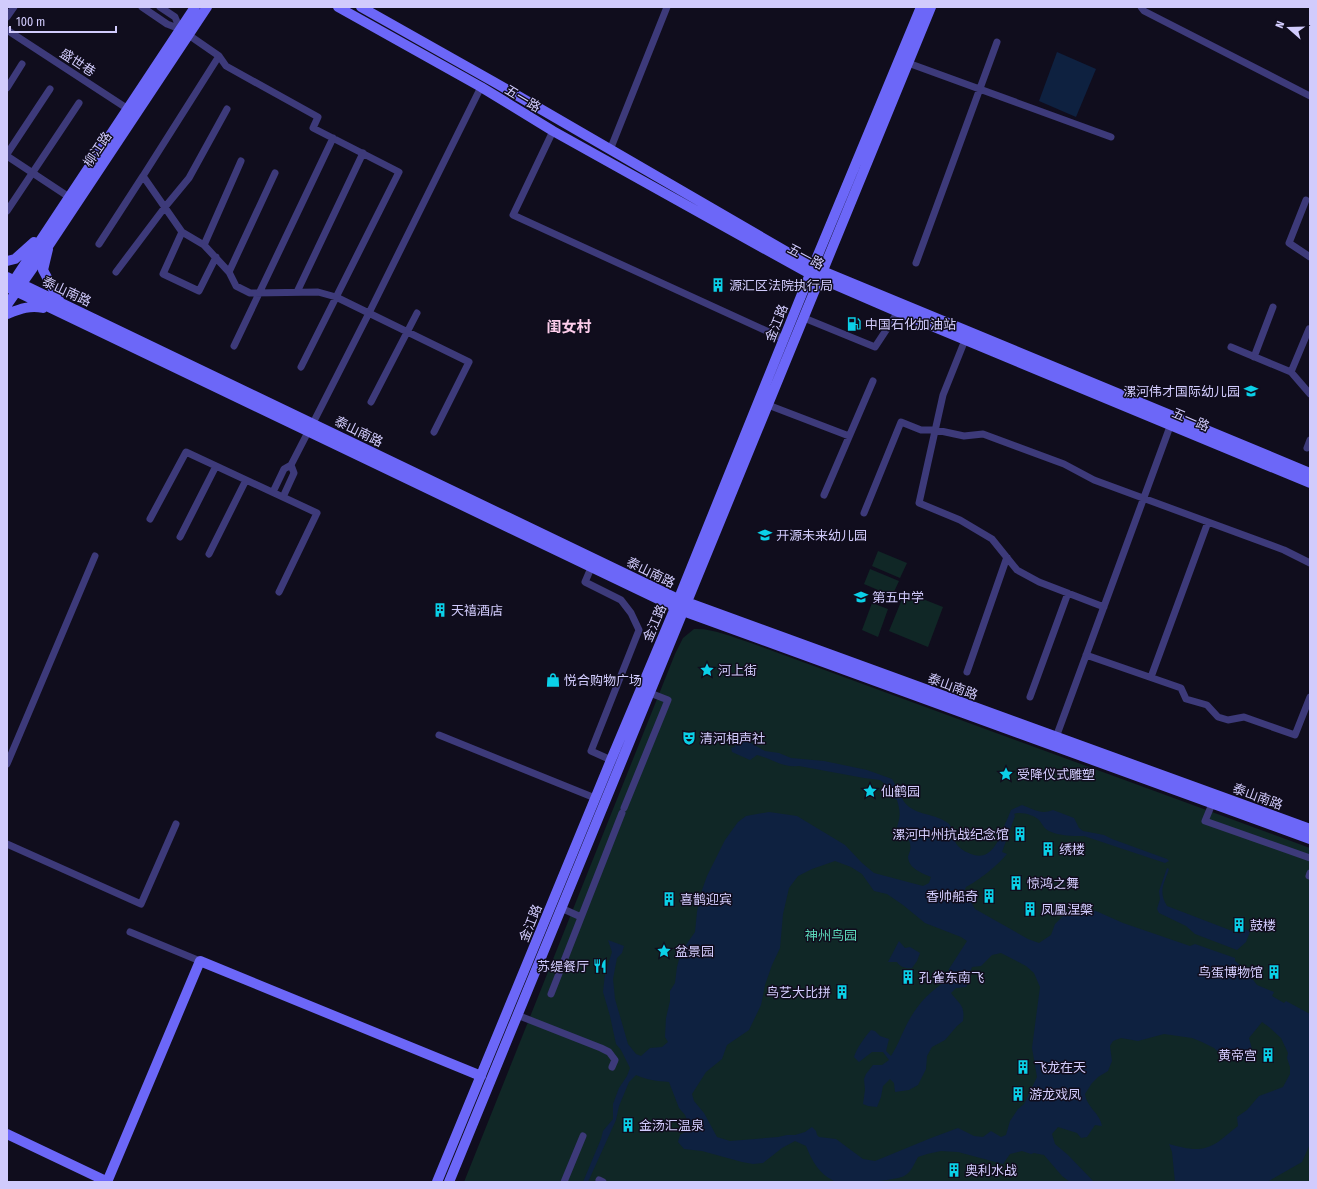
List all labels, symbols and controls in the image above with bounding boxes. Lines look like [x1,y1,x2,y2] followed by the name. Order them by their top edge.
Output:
[10,8,116,34] scale bar
[1269,8,1309,48] north arrow
[16,15,45,29] text: 100 m
[1273,19,1287,30] text: N
[57,46,98,79] street label: 盛世巷
[502,82,543,115] street label: 五一路
[80,129,115,170] street label: 柳江路
[785,241,827,272] street label: 五一路
[40,274,94,309] street label: 泰山南路
[710,277,726,293] building icon: 源汇区法院执行局
[729,278,833,293] place label: 源汇区法院执行局
[762,302,791,344] street label: 金江路
[846,316,862,332] fuel station icon: 中国石化加油站
[865,317,956,332] place label: 中国石化加油站
[546,318,592,336] district label: 闺女村
[1243,383,1259,399] school or university icon: 漯河伟才国际幼儿园
[1123,384,1240,399] place label: 漯河伟才国际幼儿园
[1170,405,1212,434] street label: 五一路
[332,413,385,450] street label: 泰山南路
[757,527,773,543] school or university icon: 开源未来幼儿园
[776,528,867,543] place label: 开源未来幼儿园
[624,554,677,591] street label: 泰山南路
[853,589,869,605] school or university icon: 第五中学
[872,590,924,605] place label: 第五中学
[432,602,448,618] building icon: 天禧酒店
[640,602,669,644] street label: 金江路
[451,603,503,618] place label: 天禧酒店
[699,662,715,678] place icon: 河上街
[718,663,757,678] place label: 河上街
[926,671,980,702] street label: 泰山南路
[545,672,561,688] shop icon: 悦合购物广场
[564,673,642,688] place label: 悦合购物广场
[681,730,697,746] theatre icon: 清河相声社
[700,731,765,746] place label: 清河相声社
[998,766,1014,782] place icon: 受降仪式雕塑
[1017,767,1095,782] place label: 受降仪式雕塑
[1231,781,1285,812] street label: 泰山南路
[862,783,878,799] place icon: 仙鹤园
[881,784,920,799] place label: 仙鹤园
[1012,826,1028,842] building icon: 漯河中州抗战纪念馆
[892,827,1009,842] place label: 漯河中州抗战纪念馆
[1040,841,1056,857] building icon: 绣楼
[1059,842,1085,857] place label: 绣楼
[1008,875,1024,891] building icon: 惊鸿之舞
[1027,876,1079,891] place label: 惊鸿之舞
[981,888,997,904] building icon: 香帅船奇
[926,889,978,904] place label: 香帅船奇
[661,891,677,907] building icon: 喜鹊迎宾
[680,892,732,907] place label: 喜鹊迎宾
[1022,901,1038,917] building icon: 凤凰涅槃
[516,902,545,944] street label: 金江路
[1041,902,1093,917] place label: 凤凰涅槃
[1231,917,1247,933] building icon: 鼓楼
[1250,918,1276,933] place label: 鼓楼
[805,928,857,943] park label: 神州鸟园
[656,943,672,959] place icon: 盆景园
[675,944,714,959] place label: 盆景园
[592,958,608,974] restaurant icon: 苏缇餐厅
[537,959,589,974] place label: 苏缇餐厅
[1266,964,1282,980] building icon: 鸟蛋博物馆
[1198,965,1263,980] place label: 鸟蛋博物馆
[900,969,916,985] building icon: 孔雀东南飞
[919,970,984,985] place label: 孔雀东南飞
[834,984,850,1000] building icon: 鸟艺大比拼
[766,985,831,1000] place label: 鸟艺大比拼
[1260,1047,1276,1063] building icon: 黄帝宫
[1218,1048,1257,1063] place label: 黄帝宫
[1015,1059,1031,1075] building icon: 飞龙在天
[1034,1060,1086,1075] place label: 飞龙在天
[1010,1086,1026,1102] building icon: 游龙戏凤
[1029,1087,1081,1102] place label: 游龙戏凤
[620,1117,636,1133] building icon: 金汤汇温泉
[639,1118,704,1133] place label: 金汤汇温泉
[946,1162,962,1178] building icon: 奥利水战
[965,1163,1017,1178] place label: 奥利水战

